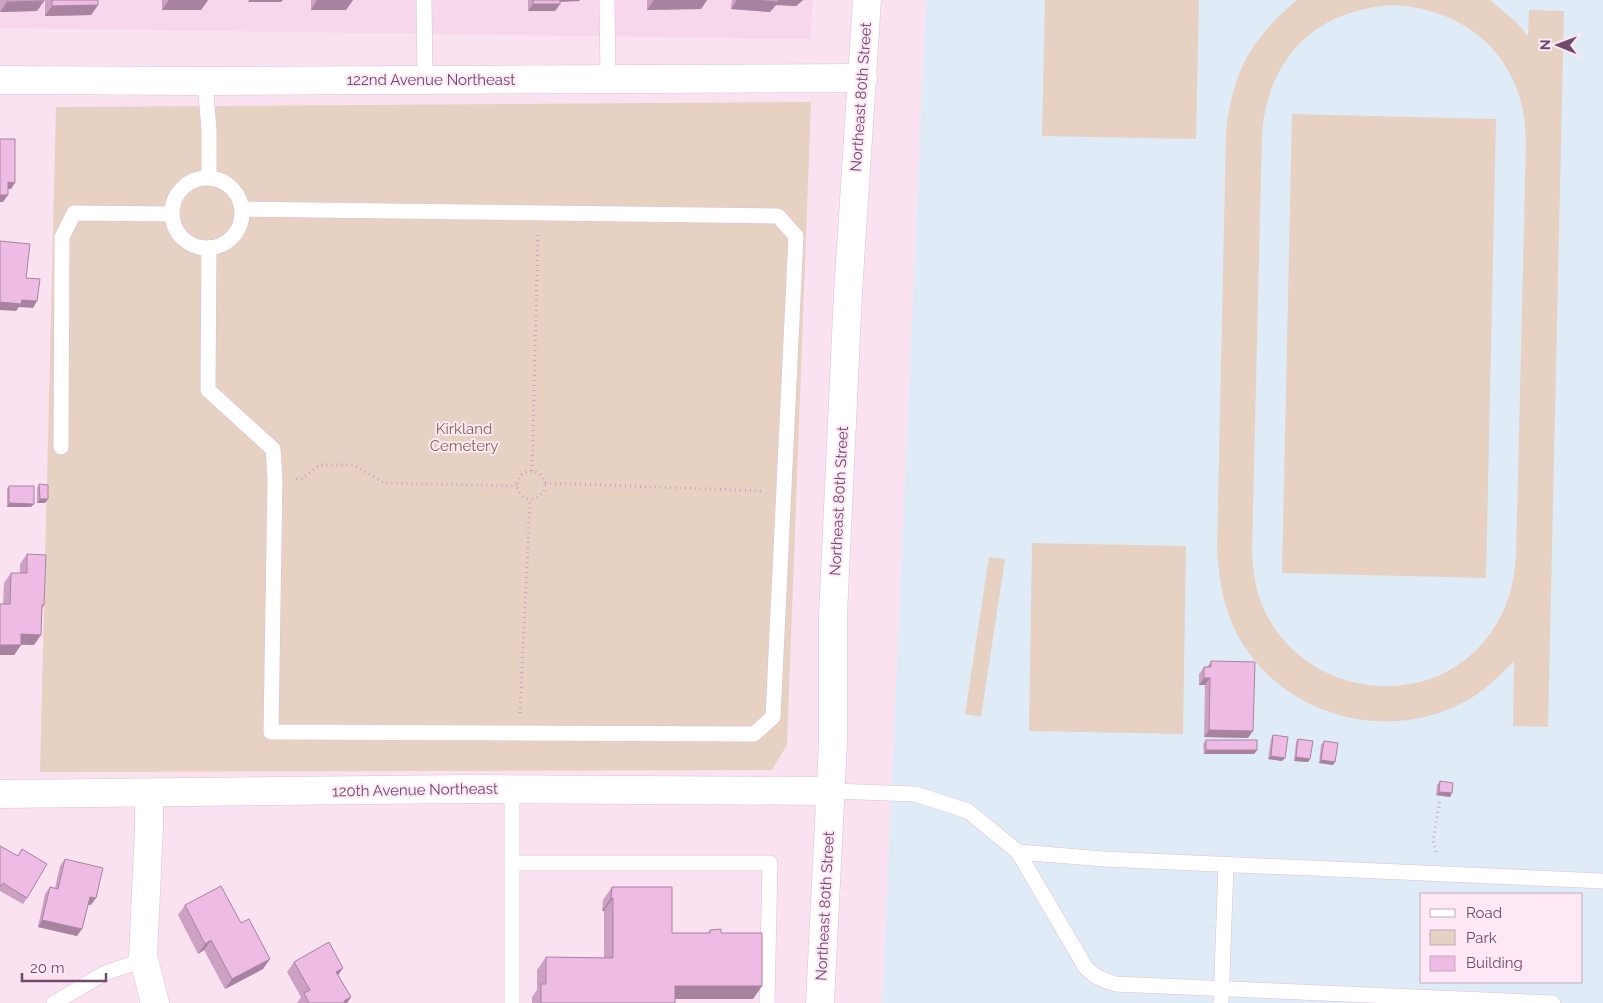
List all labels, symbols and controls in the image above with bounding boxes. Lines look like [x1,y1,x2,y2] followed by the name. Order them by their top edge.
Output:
[1533,20,1583,70] north arrow
[847,22,875,172] street label: Northeast 80th Street
[1537,39,1553,50] text: N
[347,71,515,89] street label: 122nd Avenue Northeast
[430,420,498,455] park label: Kirkland Cemetery
[826,426,852,576] street label: Northeast 80th Street
[332,780,498,800] street label: 120th Avenue Northeast
[812,831,838,981] street label: Northeast 80th Street
[1420,893,1583,983] legend
[1466,904,1502,922] text: Road
[1466,929,1497,947] text: Park
[22,950,106,982] scale bar
[1466,954,1523,972] text: Building
[30,959,65,977] text: 20 m

